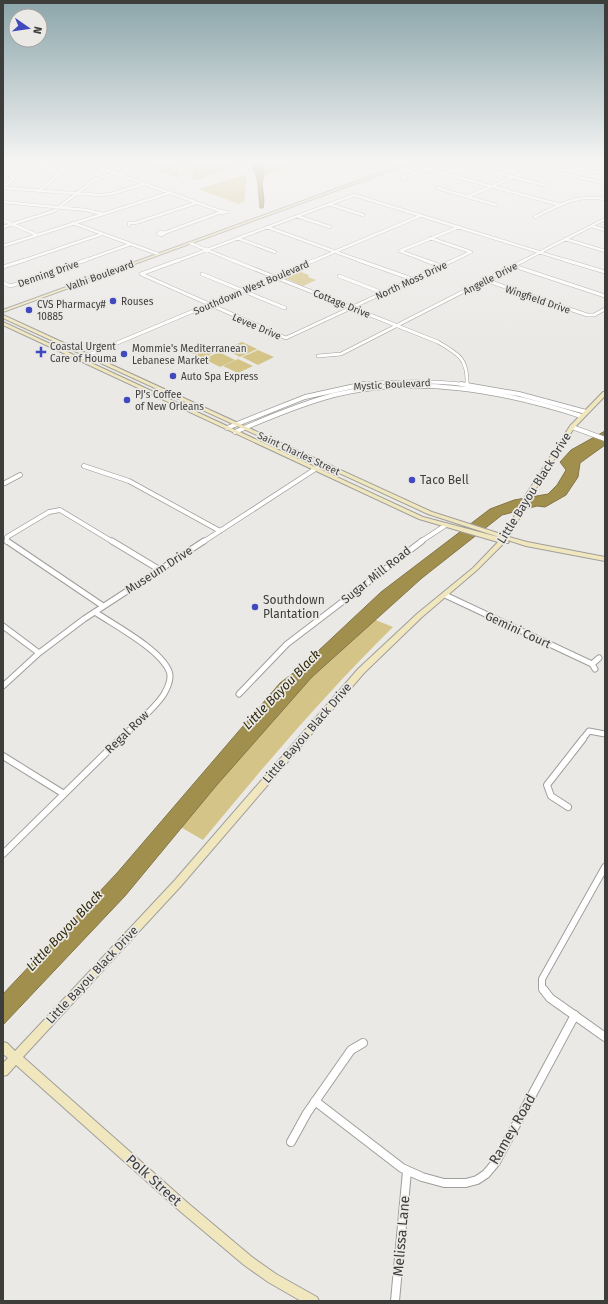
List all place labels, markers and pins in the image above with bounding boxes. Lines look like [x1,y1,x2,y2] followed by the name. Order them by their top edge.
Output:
[108,296,118,306] marker: Rouses
[121,296,154,308] place label: Rouses
[37,299,107,323] place label: CVS Pharmacy# 10885
[24,305,34,315] marker: CVS Pharmacy# 10885
[50,341,117,365] place label: Coastal Urgent Care of Houma
[132,343,247,367] place label: Mommie's Mediterranean Lebanese Market
[35,346,47,358] marker: Coastal Urgent Care of Houma
[119,349,129,359] marker: Mommie's Mediterranean Lebanese Market
[168,371,178,381] marker: Auto Spa Express
[181,371,259,383] place label: Auto Spa Express
[135,389,204,413] place label: PJ's Coffee of New Orleans
[122,395,132,405] marker: PJ's Coffee of New Orleans
[420,473,469,487] place label: Taco Bell
[407,475,417,485] marker: Taco Bell
[263,593,325,621] place label: Southdown Plantation
[250,602,260,612] marker: Southdown Plantation

